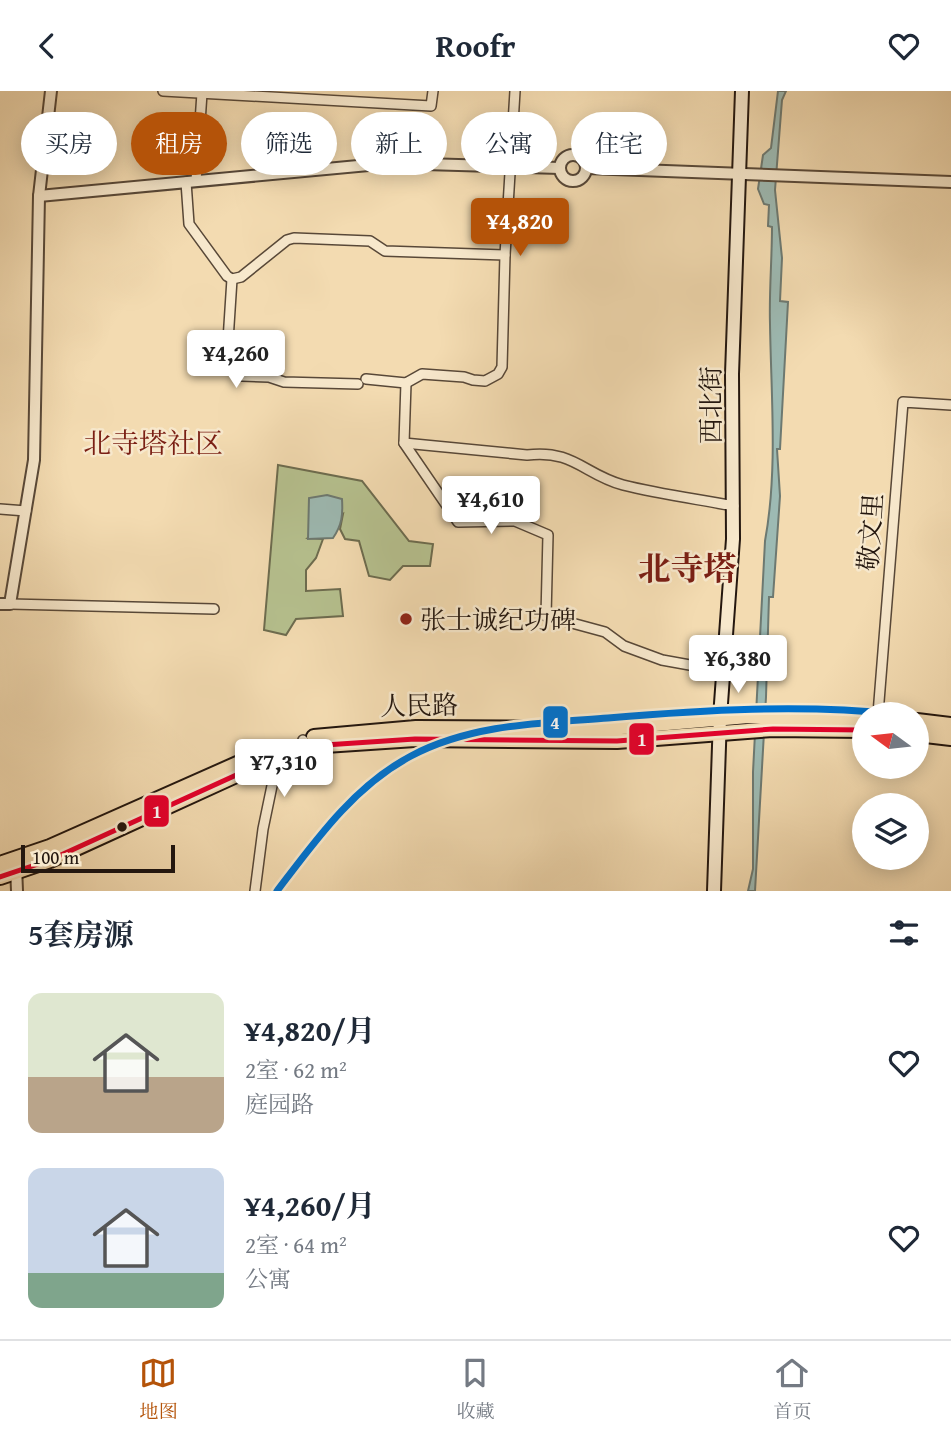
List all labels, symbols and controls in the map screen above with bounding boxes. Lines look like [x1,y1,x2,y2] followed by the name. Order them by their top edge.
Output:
[436,22,515,69] text: Roofr
[28,27,66,65] icon: back
[885,27,923,65] icon: heart
[21,112,117,175] chip: 买房
[131,112,227,175] chip: 租房
[241,112,337,175] chip: 筛选
[351,112,447,175] chip: 新上
[461,112,557,175] chip: 公寓
[571,112,667,175] chip: 住宅
[463,199,577,258] pin: ¥4,820
[487,204,553,237] text: ¥4,820
[179,331,293,390] pin: ¥4,260
[203,336,269,369] text: ¥4,260
[691,366,730,444] street label: 西北街
[83,422,223,463] district label: 北寺塔社区
[434,477,548,536] pin: ¥4,610
[458,482,524,515] text: ¥4,610
[848,492,892,572] street label: 敬文里
[638,544,737,592] district label: 北寺塔
[420,600,576,639] place label: 张士诚纪功碑
[398,611,414,627] marker: 张士诚纪功碑
[681,635,795,695] pin: ¥6,380
[705,641,771,674] text: ¥6,380
[380,685,458,725] street label: 人民路
[852,702,929,779] north arrow
[852,702,929,870] map controls
[542,705,569,739] line badge: 4
[550,708,560,736] text: 4
[628,722,655,756] line badge: 1
[637,725,647,753] text: 1
[227,739,341,799] pin: ¥7,310
[251,745,317,778] text: ¥7,310
[852,793,929,870] button: layers
[143,794,170,828] line badge: 1
[152,797,162,825] text: 1
[115,820,129,834] unlabelled marker
[21,842,175,874] scale bar
[32,843,79,871] text: 100 m
[28,912,134,956] text: 5套房源
[885,914,923,952] icon: filters
[245,1008,376,1052] text: ¥4,820/月
[84,1021,168,1105] icon: home
[885,1044,923,1082] icon: heart
[245,1053,347,1086] text: 2室 · 62 m²
[245,1087,314,1120] text: 庭园路
[245,1183,376,1227] text: ¥4,260/月
[84,1196,168,1280] icon: home
[885,1219,923,1257] icon: heart
[245,1228,347,1261] text: 2室 · 64 m²
[245,1262,291,1295] text: 公寓
[139,1354,178,1425] tab: 地图
[456,1354,495,1425] tab: 收藏
[773,1354,812,1425] tab: 首页

